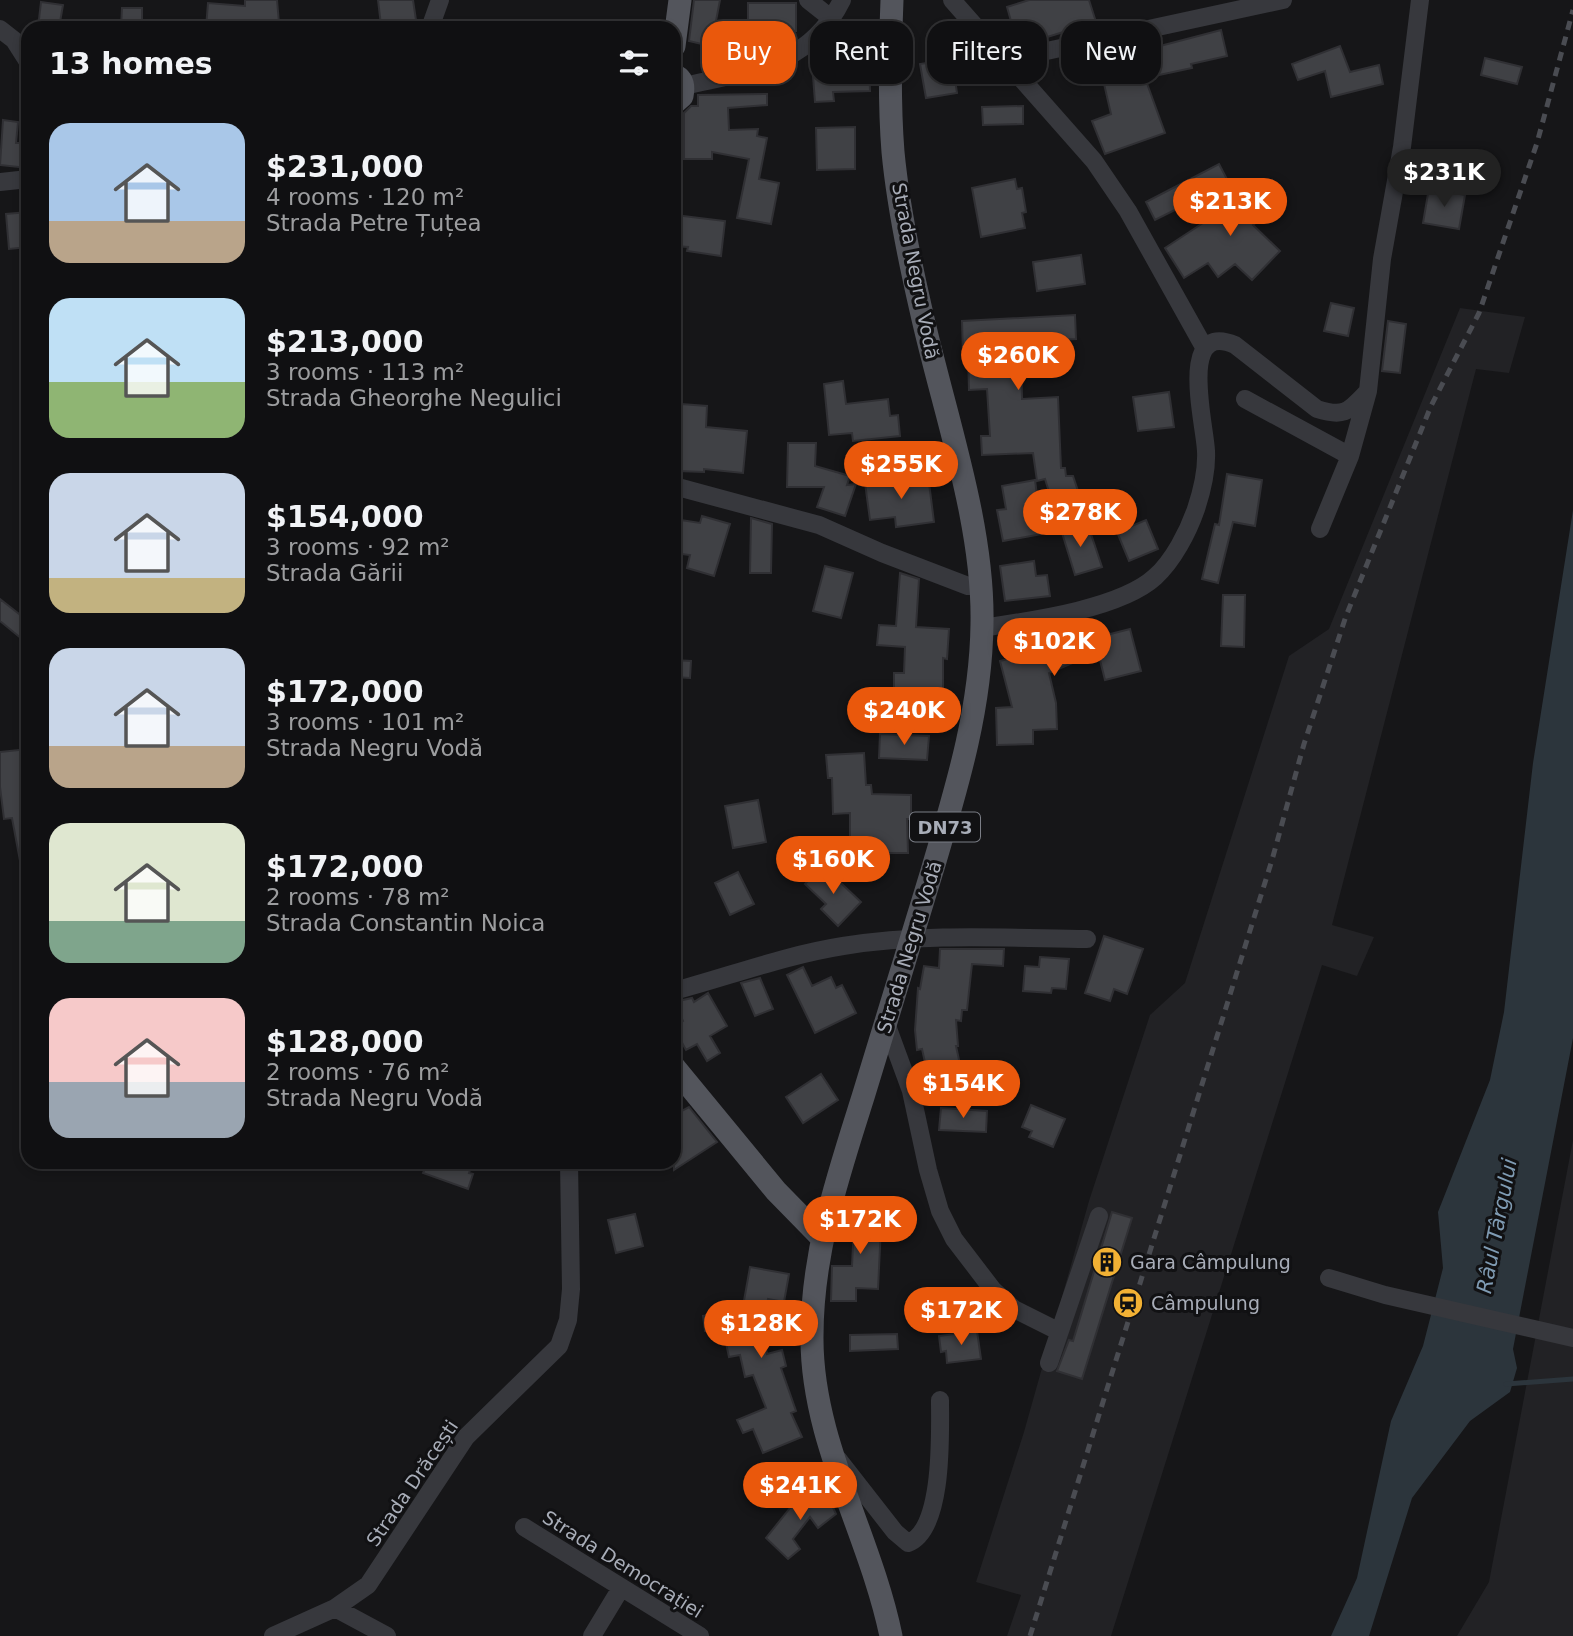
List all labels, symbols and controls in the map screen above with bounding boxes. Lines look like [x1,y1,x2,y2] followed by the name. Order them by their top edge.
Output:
[702,21,796,84] chip: Buy
[810,21,913,84] chip: Rent
[927,21,1047,84] chip: Filters
[1061,21,1161,84] chip: New
[615,44,653,82] icon: filters
[49,46,213,81] text: 13 homes
[266,149,424,184] text: $231,000
[1395,150,1493,209] pin: $231K
[105,151,189,235] icon: home
[1403,159,1485,185] text: $231K
[1181,178,1279,238] pin: $213K
[888,181,944,361] street label: Strada Negru Vodă
[266,184,464,210] text: 4 rooms · 120 m²
[1189,188,1271,214] text: $213K
[266,210,482,236] text: Strada Petre Țuțea
[266,324,424,359] text: $213,000
[105,326,189,410] icon: home
[969,332,1067,392] pin: $260K
[977,342,1059,368] text: $260K
[266,359,464,385] text: 3 rooms · 113 m²
[266,385,562,411] text: Strada Gheorghe Negulici
[852,442,950,501] pin: $255K
[860,451,942,477] text: $255K
[1031,490,1129,549] pin: $278K
[266,499,424,534] text: $154,000
[1039,499,1121,525] text: $278K
[105,501,189,585] icon: home
[266,534,450,560] text: 3 rooms · 92 m²
[266,560,403,586] text: Strada Gării
[1005,618,1103,678] pin: $102K
[1013,628,1095,654] text: $102K
[266,674,424,709] text: $172,000
[105,676,189,760] icon: home
[855,688,953,747] pin: $240K
[863,697,945,723] text: $240K
[266,709,464,735] text: 3 rooms · 101 m²
[266,735,483,761] text: Strada Negru Vodă
[910,812,980,842] road number: DN73
[784,836,882,896] pin: $160K
[792,846,874,872] text: $160K
[266,849,424,884] text: $172,000
[105,851,189,935] icon: home
[872,858,946,1036] street label: Strada Negru Vodă
[266,884,450,910] text: 2 rooms · 78 m²
[266,910,545,936] text: Strada Constantin Noica
[266,1024,424,1059] text: $128,000
[105,1026,189,1110] icon: home
[266,1059,450,1085] text: 2 rooms · 76 m²
[914,1060,1012,1120] pin: $154K
[922,1070,1004,1096] text: $154K
[266,1085,483,1111] text: Strada Negru Vodă
[1472,1156,1522,1296] water label: Râul Târgului
[811,1196,909,1256] pin: $172K
[819,1206,901,1232] text: $172K
[1090,1245,1124,1279] building icon: Gara Câmpulung
[1130,1251,1291,1273] place label: Gara Câmpulung
[1111,1286,1145,1320] station icon: Câmpulung
[912,1288,1010,1347] pin: $172K
[1151,1292,1260,1314] place label: Câmpulung
[920,1297,1002,1323] text: $172K
[712,1300,810,1360] pin: $128K
[720,1310,802,1336] text: $128K
[362,1416,463,1551] street label: Strada Drăcești
[751,1462,849,1522] pin: $241K
[759,1472,841,1498] text: $241K
[538,1506,707,1623] street label: Strada Democrației

